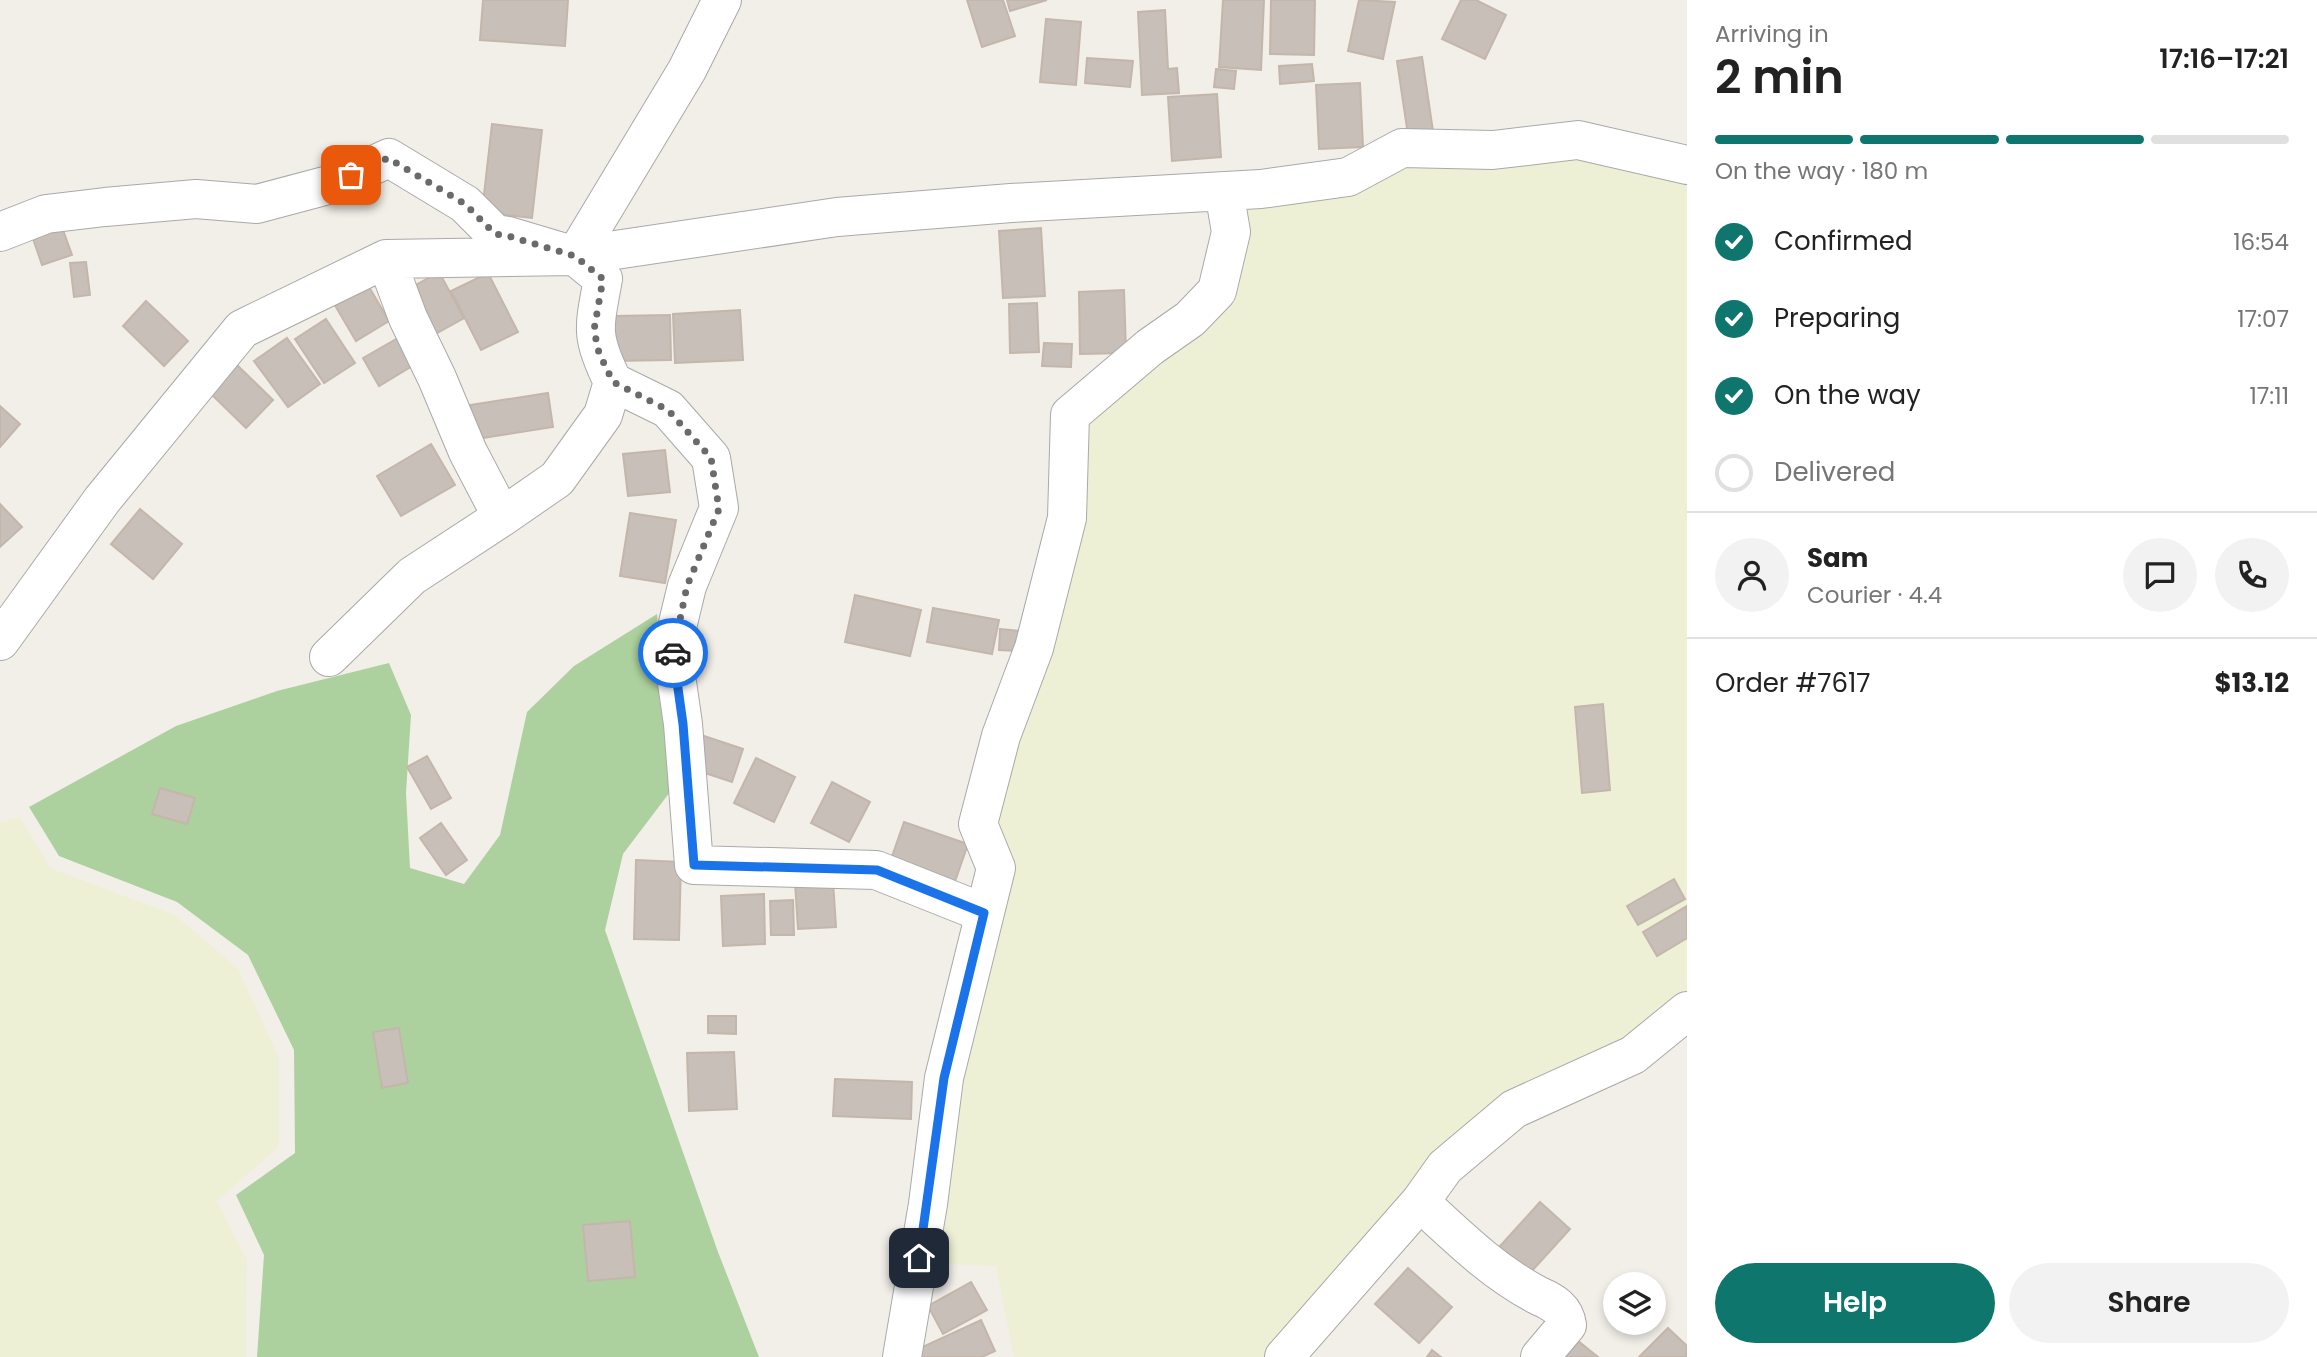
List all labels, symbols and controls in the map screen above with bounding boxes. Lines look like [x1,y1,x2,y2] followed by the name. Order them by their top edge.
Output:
[1715,18,1829,50] text: Arriving in
[2159,41,2289,77] text: 17:16–17:21
[1715,45,1844,109] text: 2 min
[321,145,381,205] pin
[1715,155,1928,187] text: On the way · 180 m
[332,156,370,194] icon: bag
[1715,223,1753,261] icon: check
[1774,223,1912,259] text: Confirmed
[2233,226,2289,258] text: 16:54
[1715,300,1753,338] icon: check
[1774,300,1900,336] text: Preparing
[2237,303,2289,335] text: 17:07
[1715,377,1753,415] icon: check
[1774,377,1921,413] text: On the way
[2249,380,2289,412] text: 17:11
[1774,454,1895,490] text: Delivered
[1715,538,1789,612] button: person
[2123,538,2197,612] button: chat
[2215,538,2289,612] button: phone
[1807,540,1868,576] text: Sam
[1807,579,1942,611] text: Courier · 4.4
[638,618,708,688] courier
[654,634,692,672] icon: car
[1715,665,1871,701] text: Order #7617
[2214,665,2289,701] text: $13.12
[889,1228,949,1288] pin
[900,1239,938,1277] icon: home
[1715,1263,1995,1343] button: Help
[2009,1263,2289,1343] button: Share
[1603,1272,1666,1335] map controls
[1603,1272,1666,1335] button: layers

